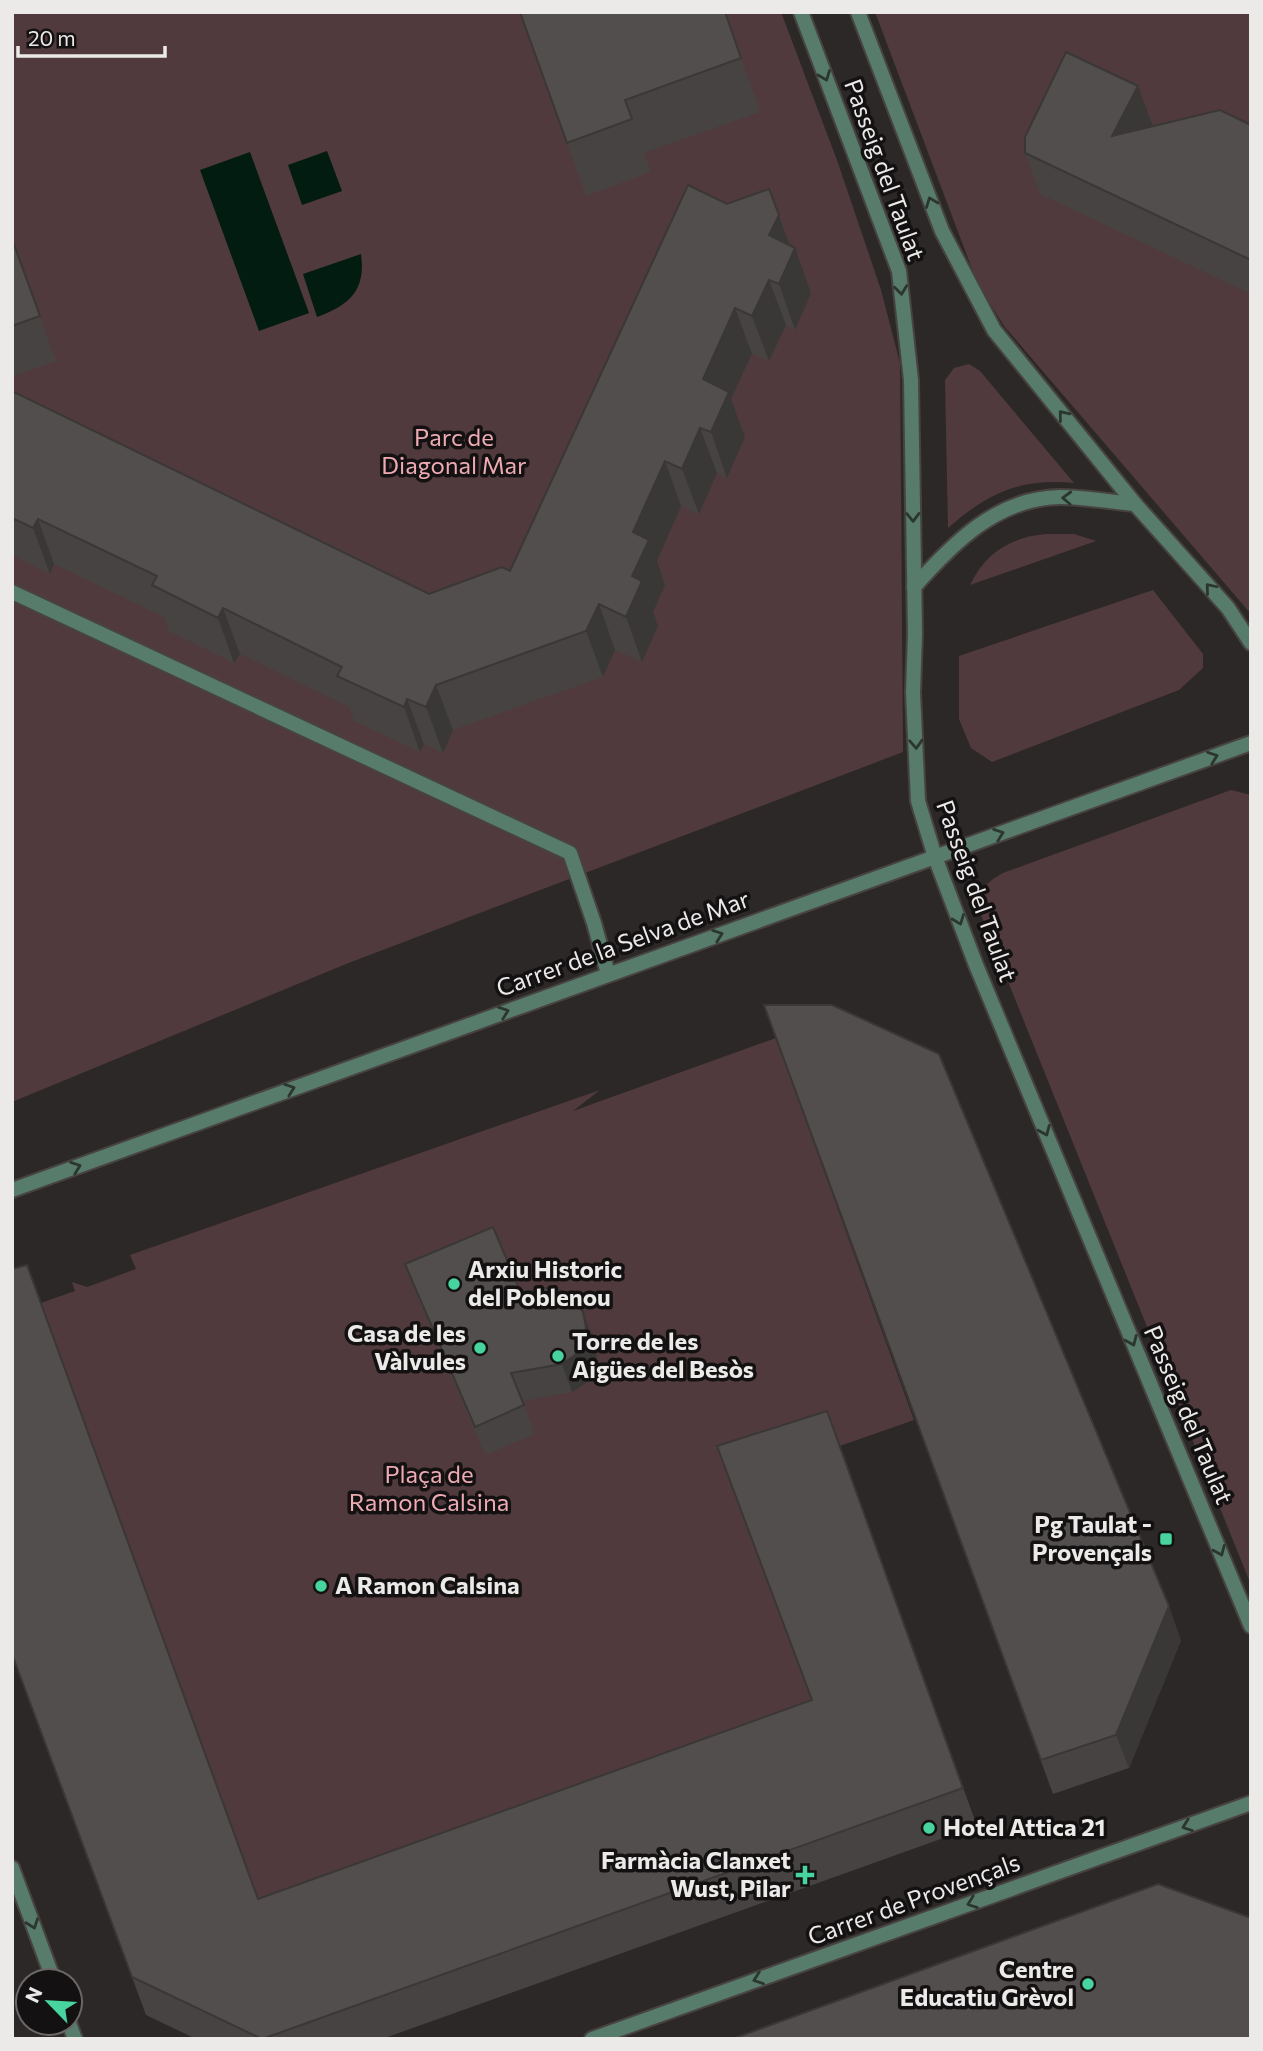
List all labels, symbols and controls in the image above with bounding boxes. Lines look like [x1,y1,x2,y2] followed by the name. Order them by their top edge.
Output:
[18,14,164,58] scale bar
[28,25,76,50] text: 20 m
[817,70,831,82] one-way arrow
[839,75,932,264] street label: Passeig del Taulat
[925,197,939,209] one-way arrow
[893,284,908,296] one-way arrow
[1059,410,1071,423] one-way arrow
[381,422,527,479] park label: Parc de Diagonal Mar
[1062,490,1073,505] one-way arrow
[905,512,921,523] one-way arrow
[1206,583,1218,596] one-way arrow
[909,739,924,750] one-way arrow
[1207,751,1219,765] one-way arrow
[931,796,1024,985] street label: Passeig del Taulat
[992,828,1004,842] one-way arrow
[492,883,753,1002] street label: Carrer de la Selva de Mar
[951,914,965,926] one-way arrow
[712,929,724,943] one-way arrow
[498,1006,510,1020] one-way arrow
[284,1083,296,1097] one-way arrow
[1037,1124,1051,1136] one-way arrow
[70,1161,82,1175] one-way arrow
[468,1254,622,1311] place label: Arxiu Historic del Poblenou
[446,1276,462,1292] marker: Arxiu Historic del Poblenou
[347,1318,466,1375] place label: Casa de les Vàlvules
[1139,1321,1240,1508] street label: Passeig del Taulat
[572,1326,754,1383] place label: Torre de les Aigües del Besòs
[1124,1334,1138,1346] one-way arrow
[472,1340,488,1356] marker: Casa de les Vàlvules
[550,1348,566,1364] marker: Torre de les Aigües del Besòs
[349,1459,509,1516] park label: Plaça de Ramon Calsina
[1032,1509,1152,1566] place label: Pg Taulat - Provençals
[1158,1531,1174,1547] marker: Pg Taulat - Provençals
[1211,1544,1225,1556] one-way arrow
[335,1570,520,1599] place label: A Ramon Calsina
[313,1578,329,1594] marker: A Ramon Calsina
[943,1812,1106,1841] place label: Hotel Attica 21
[1181,1818,1193,1832] one-way arrow
[921,1820,937,1836] marker: Hotel Attica 21
[601,1845,791,1902] place label: Farmàcia Clanxet Wust, Pilar
[803,1847,1024,1950] street label: Carrer de Provençals
[797,1867,813,1883] marker: Farmàcia Clanxet Wust, Pilar
[967,1895,979,1909] one-way arrow
[25,1918,39,1930] one-way arrow
[900,1954,1074,2011] place label: Centre Educatiu Grèvol
[14,1967,84,2037] north arrow
[753,1971,765,1985] one-way arrow
[1080,1976,1096,1992] marker: Centre Educatiu Grèvol
[20,1983,47,2006] text: N

